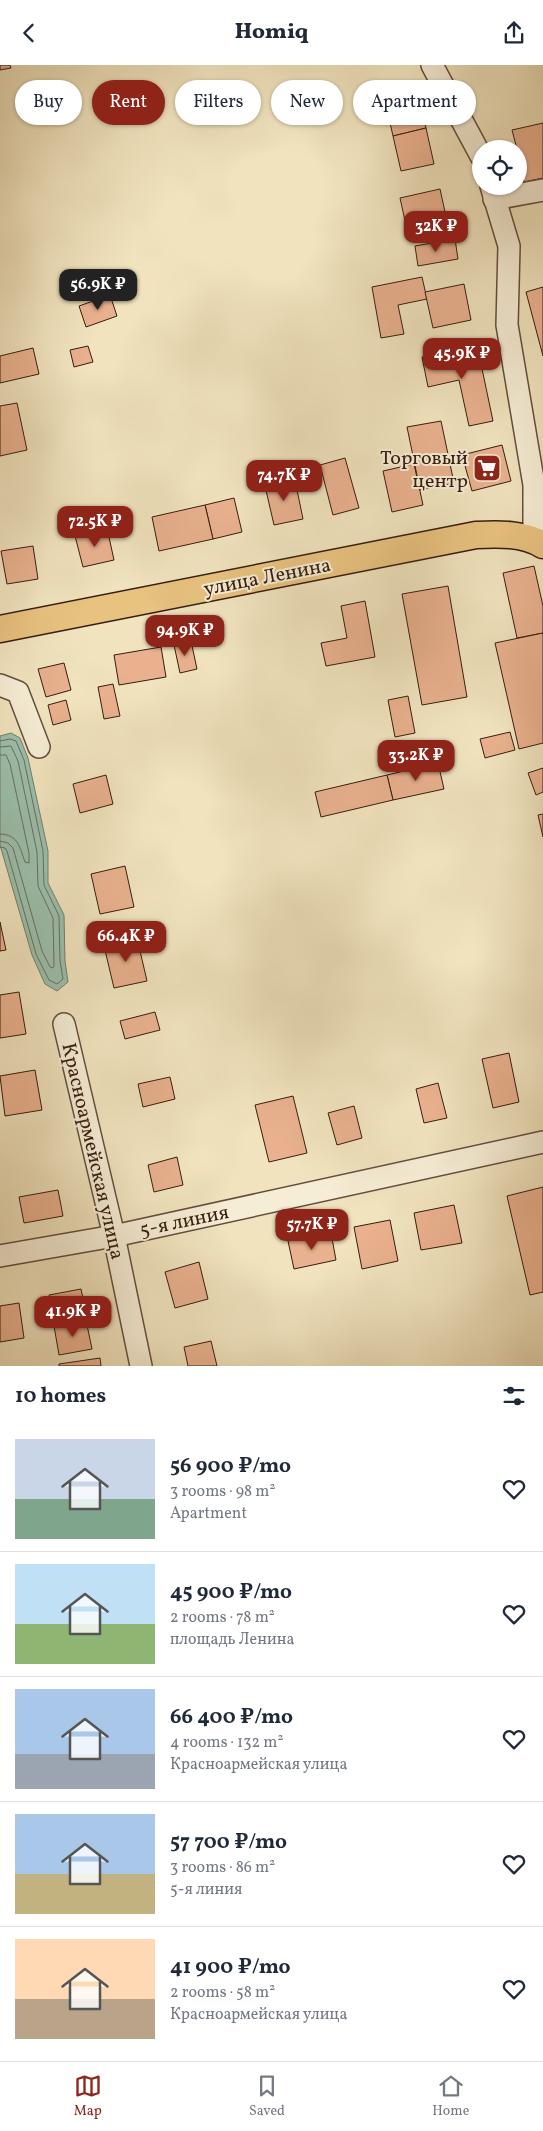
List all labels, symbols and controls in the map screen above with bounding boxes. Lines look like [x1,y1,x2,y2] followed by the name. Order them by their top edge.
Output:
[235,17,308,48] text: Homiq
[15,19,43,47] icon: back
[500,19,528,47] icon: share
[15,80,82,125] chip: Buy
[92,80,165,125] chip: Rent
[175,80,261,125] chip: Filters
[271,80,343,125] chip: New
[353,80,476,125] chip: Apartment
[472,140,527,195] map controls
[472,140,527,195] button: locate
[401,211,471,253] pin: 32K ₽
[415,216,457,238] text: 32K ₽
[52,269,144,311] pin: 56.9K ₽
[70,274,126,296] text: 56.9K ₽
[416,337,508,380] pin: 45.9K ₽
[434,343,490,365] text: 45.9K ₽
[380,445,468,496] place label: Торговый центр
[472,453,502,483] supermarket icon: Торговый центр
[238,459,330,502] pin: 74.7K ₽
[257,465,311,487] text: 74.7K ₽
[49,505,141,548] pin: 72.5K ₽
[68,511,122,533] text: 72.5K ₽
[201,552,333,604] street label: улица Ленина
[139,615,231,657] pin: 94.9K ₽
[156,620,214,642] text: 94.9K ₽
[370,739,462,782] pin: 33.2K ₽
[389,745,443,767] text: 33.2K ₽
[80,921,172,963] pin: 66.4K ₽
[97,926,155,948] text: 66.4K ₽
[53,1040,131,1263] street label: Красноармейская улица
[137,1199,231,1245] street label: 5-я линия
[266,1209,358,1251] pin: 57.7K ₽
[286,1214,338,1236] text: 57.7K ₽
[27,1295,119,1338] pin: 41.9K ₽
[45,1301,101,1323] text: 41.9K ₽
[15,1382,106,1411] text: 10 homes
[500,1382,528,1410] icon: filters
[170,1452,291,1481] text: 56 900 ₽/mo
[55,1459,115,1519] icon: home
[500,1475,528,1503] icon: heart
[170,1481,275,1503] text: 3 rooms · 98 m²
[170,1503,247,1525] text: Apartment
[170,1578,292,1607] text: 45 900 ₽/mo
[55,1584,115,1644] icon: home
[500,1600,528,1628] icon: heart
[170,1607,275,1629] text: 2 rooms · 78 m²
[170,1629,294,1651] text: площадь Ленина
[170,1703,293,1732] text: 66 400 ₽/mo
[55,1709,115,1769] icon: home
[500,1725,528,1753] icon: heart
[170,1732,283,1754] text: 4 rooms · 132 m²
[170,1754,347,1776] text: Красноармейская улица
[170,1828,287,1857] text: 57 700 ₽/mo
[55,1834,115,1894] icon: home
[500,1850,528,1878] icon: heart
[170,1857,275,1879] text: 3 rooms · 86 m²
[170,1879,242,1901] text: 5-я линия
[170,1953,291,1982] text: 41 900 ₽/mo
[55,1959,115,2019] icon: home
[500,1975,528,2003] icon: heart
[170,1982,275,2004] text: 2 rooms · 58 m²
[170,2004,347,2026] text: Красноармейская улица
[74,2072,102,2121] tab: Map
[249,2072,285,2121] tab: Saved
[432,2072,469,2121] tab: Home

